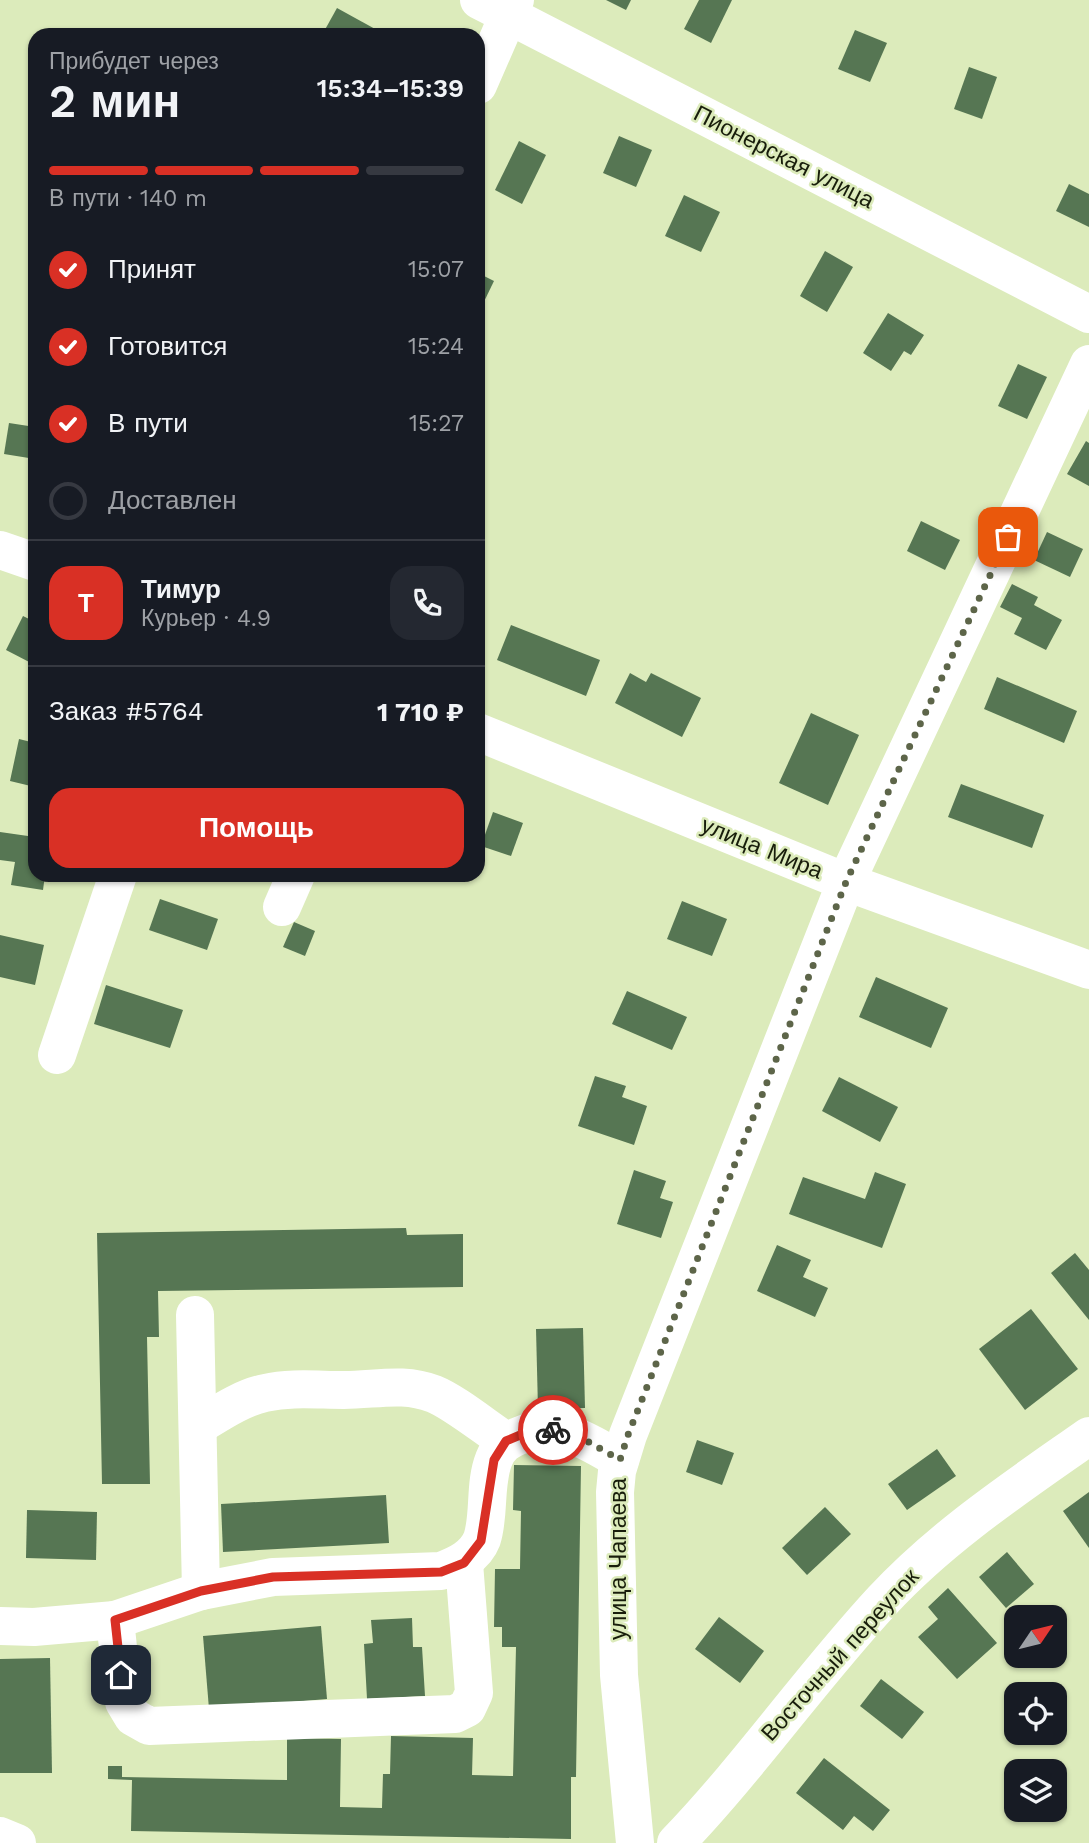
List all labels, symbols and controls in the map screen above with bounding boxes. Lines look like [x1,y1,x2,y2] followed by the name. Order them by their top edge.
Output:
[49,48,219,75] text: Прибудет через
[317,73,464,103] text: 15:34–15:39
[49,74,180,128] text: 2 мин
[689,100,879,214] street label: Пионерская улица
[49,185,207,212] text: В пути · 140 m
[49,251,87,289] icon: check
[108,254,196,284] text: Принят
[408,256,464,283] text: 15:07
[49,328,87,366] icon: check
[108,331,227,361] text: Готовится
[408,333,464,360] text: 15:24
[49,405,87,443] icon: check
[108,408,188,438] text: В пути
[409,410,464,437] text: 15:27
[108,485,237,515] text: Доставлен
[978,507,1038,567] pin
[989,518,1027,556] icon: bag
[390,566,464,640] button: phone
[141,574,221,604] text: Тимур
[78,588,94,618] text: Т
[141,605,271,632] text: Курьер · 4.9
[49,696,204,726] text: Заказ #5764
[377,697,464,727] text: 1 710 ₽
[49,788,464,868] button: Помощь
[697,811,827,885] street label: улица Мира
[518,1395,588,1465] courier
[534,1411,572,1449] icon: bike
[605,1478,632,1640] street label: улица Чапаева
[756,1563,925,1747] street label: Восточный переулок
[1004,1605,1068,1668] north arrow
[1004,1605,1067,1822] map controls
[91,1645,151,1705] pin
[102,1656,140,1694] icon: home
[1004,1682,1067,1745] button: locate
[1004,1759,1067,1822] button: layers

